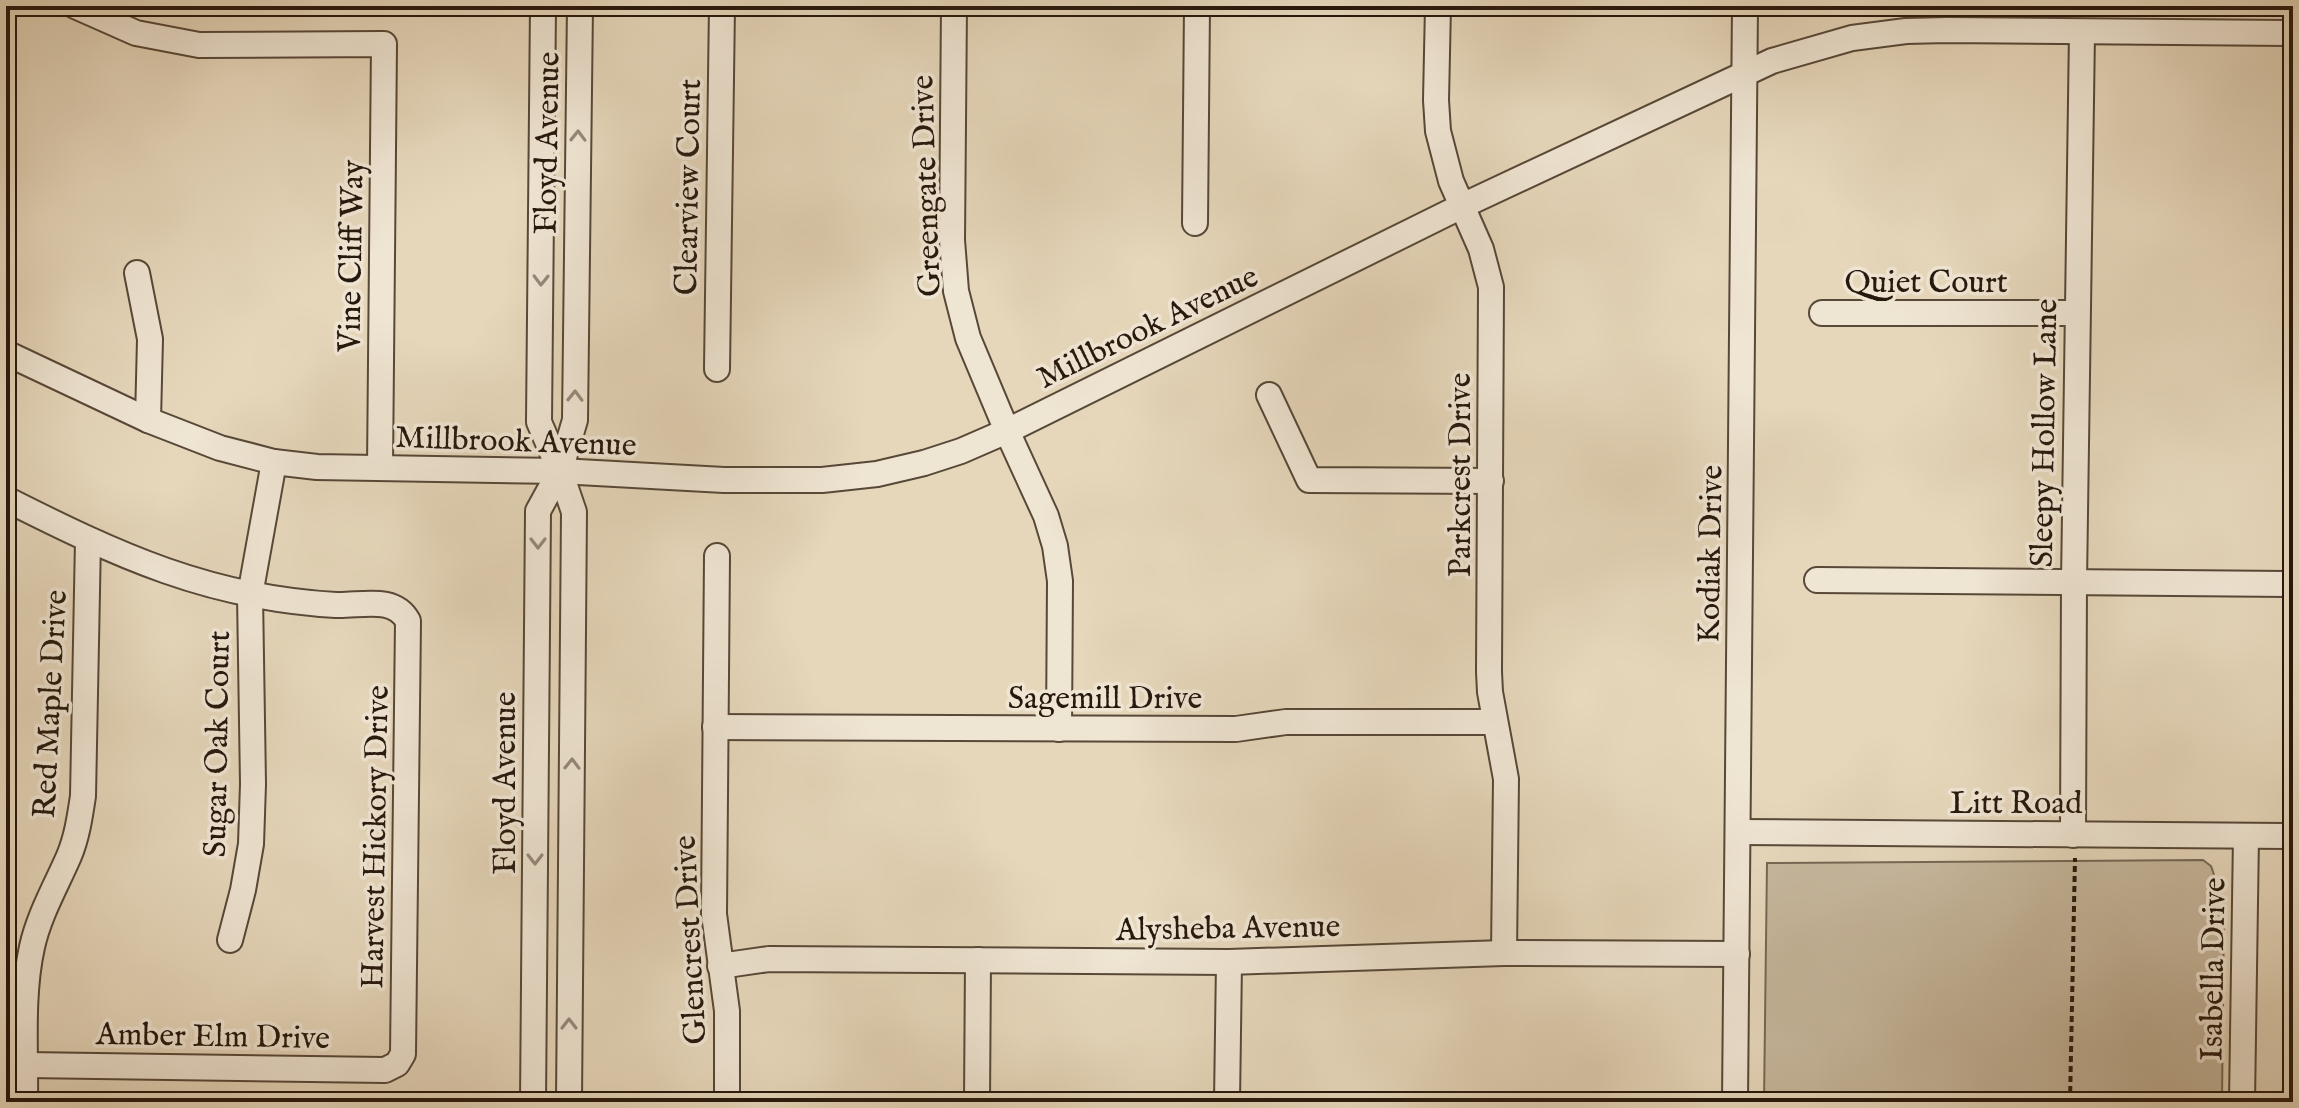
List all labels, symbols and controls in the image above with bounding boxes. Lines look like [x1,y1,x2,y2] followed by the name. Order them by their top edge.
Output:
[526,51,571,235] street label: Floyd Avenue
[903,74,952,298] street label: Greengate Drive
[667,78,712,296] street label: Clearview Court
[569,129,587,142] one-way arrow
[330,159,375,353] street label: Vine Cliff Way
[1031,257,1265,400] street label: Millbrook Avenue
[1844,263,2008,304] street label: Quiet Court
[532,274,549,287] one-way arrow
[2023,298,2068,568] street label: Sleepy Hollow Lane
[1441,373,1482,577] street label: Parkcrest Drive
[566,389,584,402] one-way arrow
[395,418,637,467] street label: Millbrook Avenue
[1689,465,1734,644] street label: Kodiak Drive
[529,537,547,550] one-way arrow
[25,589,78,819] street label: Red Maple Drive
[196,630,241,858] street label: Sugar Oak Court
[1008,679,1202,720] street label: Sagemill Drive
[353,685,400,989] street label: Harvest Hickory Drive
[486,692,527,874] street label: Floyd Avenue
[563,757,581,770] one-way arrow
[1950,784,2083,825] street label: Litt Road
[666,834,717,1046] street label: Glencrest Drive
[526,853,544,866] one-way arrow
[2192,877,2237,1061] street label: Isabella Drive
[1115,907,1341,952] street label: Alysheba Avenue
[95,1015,330,1060] street label: Amber Elm Drive
[560,1017,578,1030] one-way arrow

